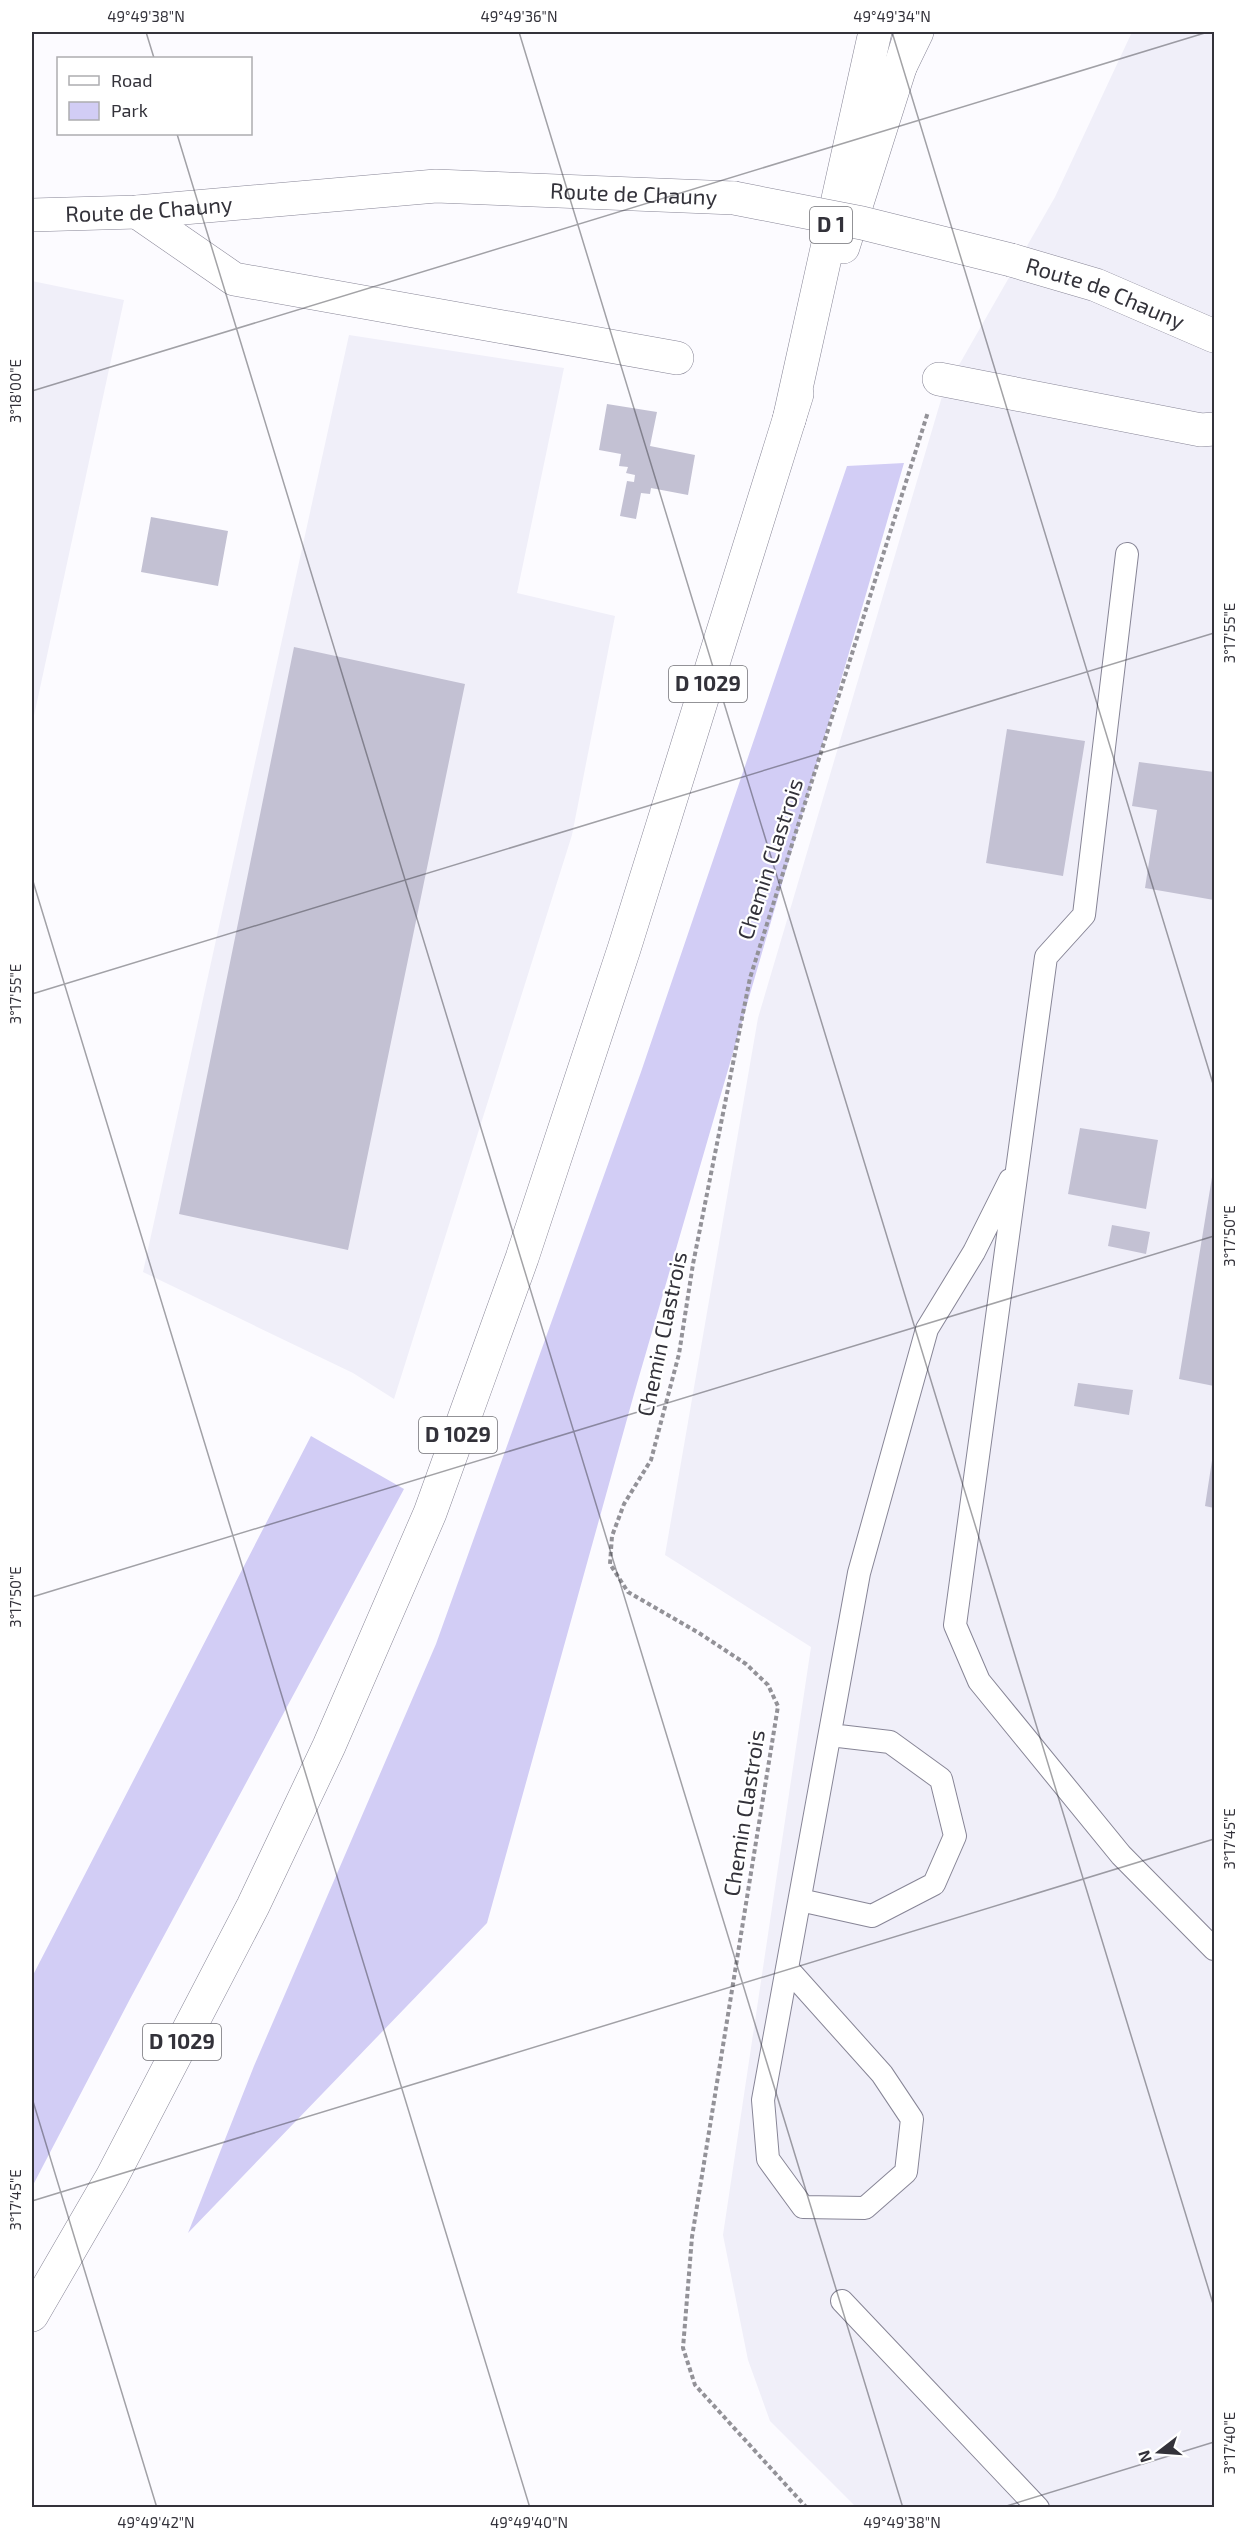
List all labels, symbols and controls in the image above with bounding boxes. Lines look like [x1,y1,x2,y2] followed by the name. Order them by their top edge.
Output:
[107,7,185,25] text: 49°49'38"N
[481,7,557,25] text: 49°49'36"N
[853,7,931,25] text: 49°49'34"N
[57,57,252,135] legend
[111,69,152,91] text: Road
[111,99,148,121] text: Park
[550,177,718,209] street label: Route de Chauny
[65,190,234,226] street label: Route de Chauny
[810,207,852,243] road number: D 1
[1023,251,1189,334] street label: Route de Chauny
[6,359,24,423] text: 3°18'00"E
[1220,603,1238,663] text: 3°17'55"E
[669,666,747,702] road number: D 1029
[731,775,807,943] street label: Chemin Clastrois
[6,964,24,1024] text: 3°17'55"E
[1220,1205,1238,1267] text: 3°17'50"E
[631,1249,691,1419] street label: Chemin Clastrois
[419,1417,497,1453] road number: D 1029
[6,1566,24,1628] text: 3°17'50"E
[717,1728,769,1898] street label: Chemin Clastrois
[1220,1808,1238,1870] text: 3°17'45"E
[143,2024,221,2060] road number: D 1029
[6,2169,24,2231] text: 3°17'45"E
[1220,2412,1238,2474] text: 3°17'40"E
[1129,2422,1189,2482] north arrow
[1133,2448,1155,2465] text: N
[117,2513,195,2531] text: 49°49'42"N
[490,2513,568,2531] text: 49°49'40"N
[863,2513,941,2531] text: 49°49'38"N

